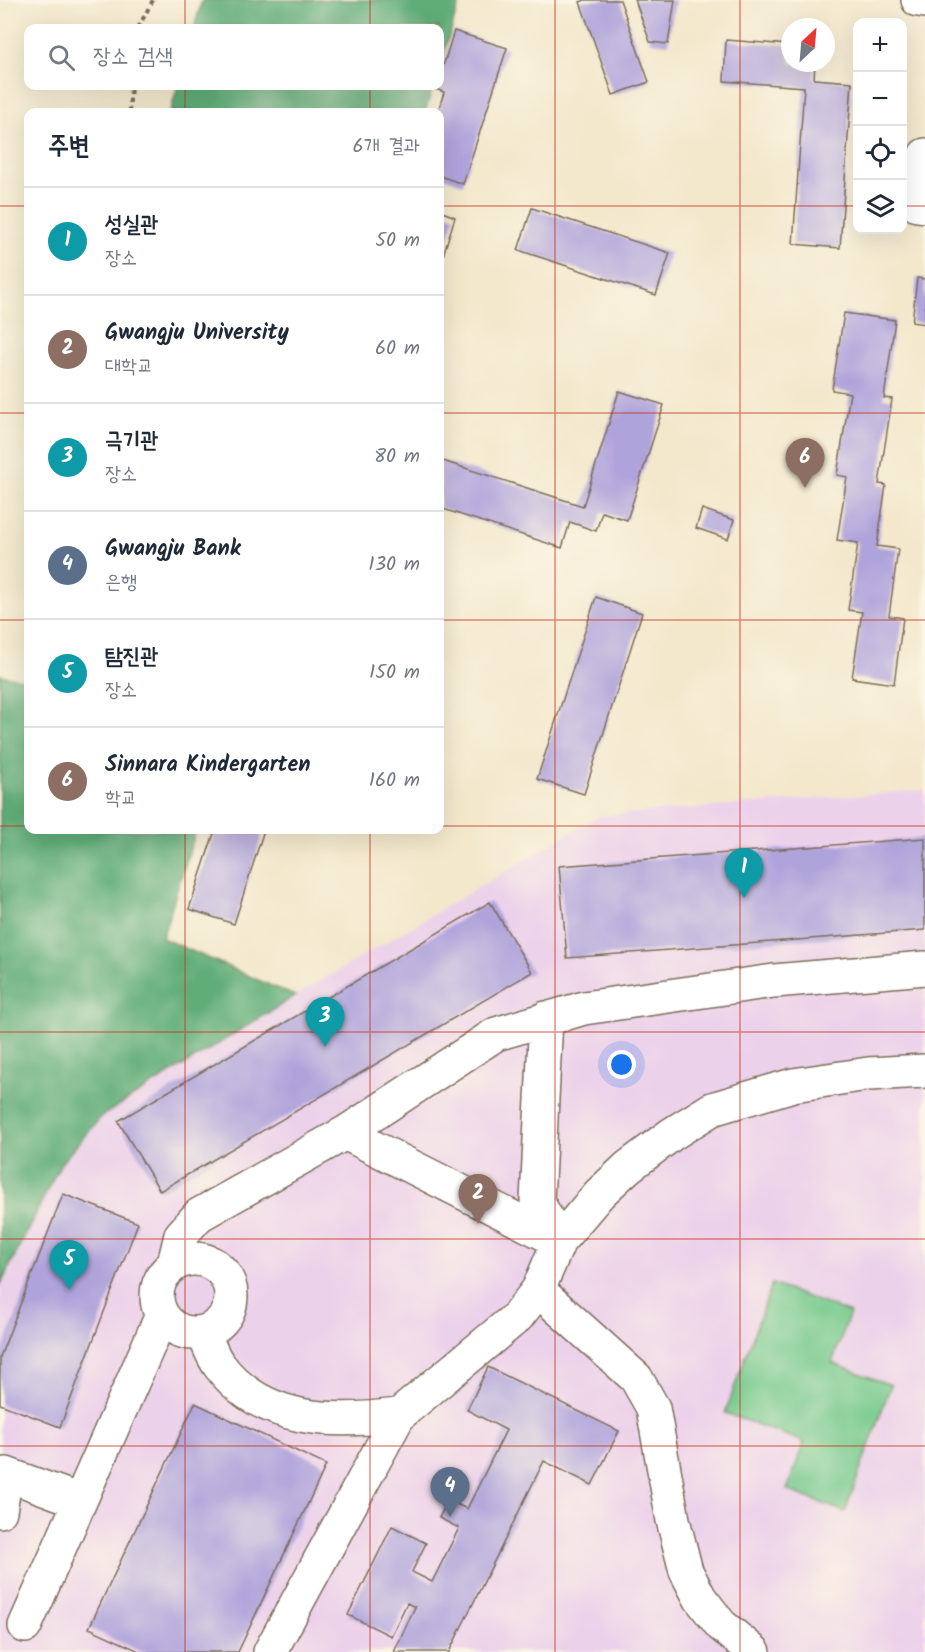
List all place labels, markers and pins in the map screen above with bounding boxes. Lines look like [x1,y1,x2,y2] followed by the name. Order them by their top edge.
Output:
[786,438,824,488] pin: 6
[724,848,764,898] pin: 1
[306,998,344,1047] pin: 3
[458,1174,498,1224] pin: 2
[50,1240,88,1290] pin: 5
[430,1468,470,1517] pin: 4

